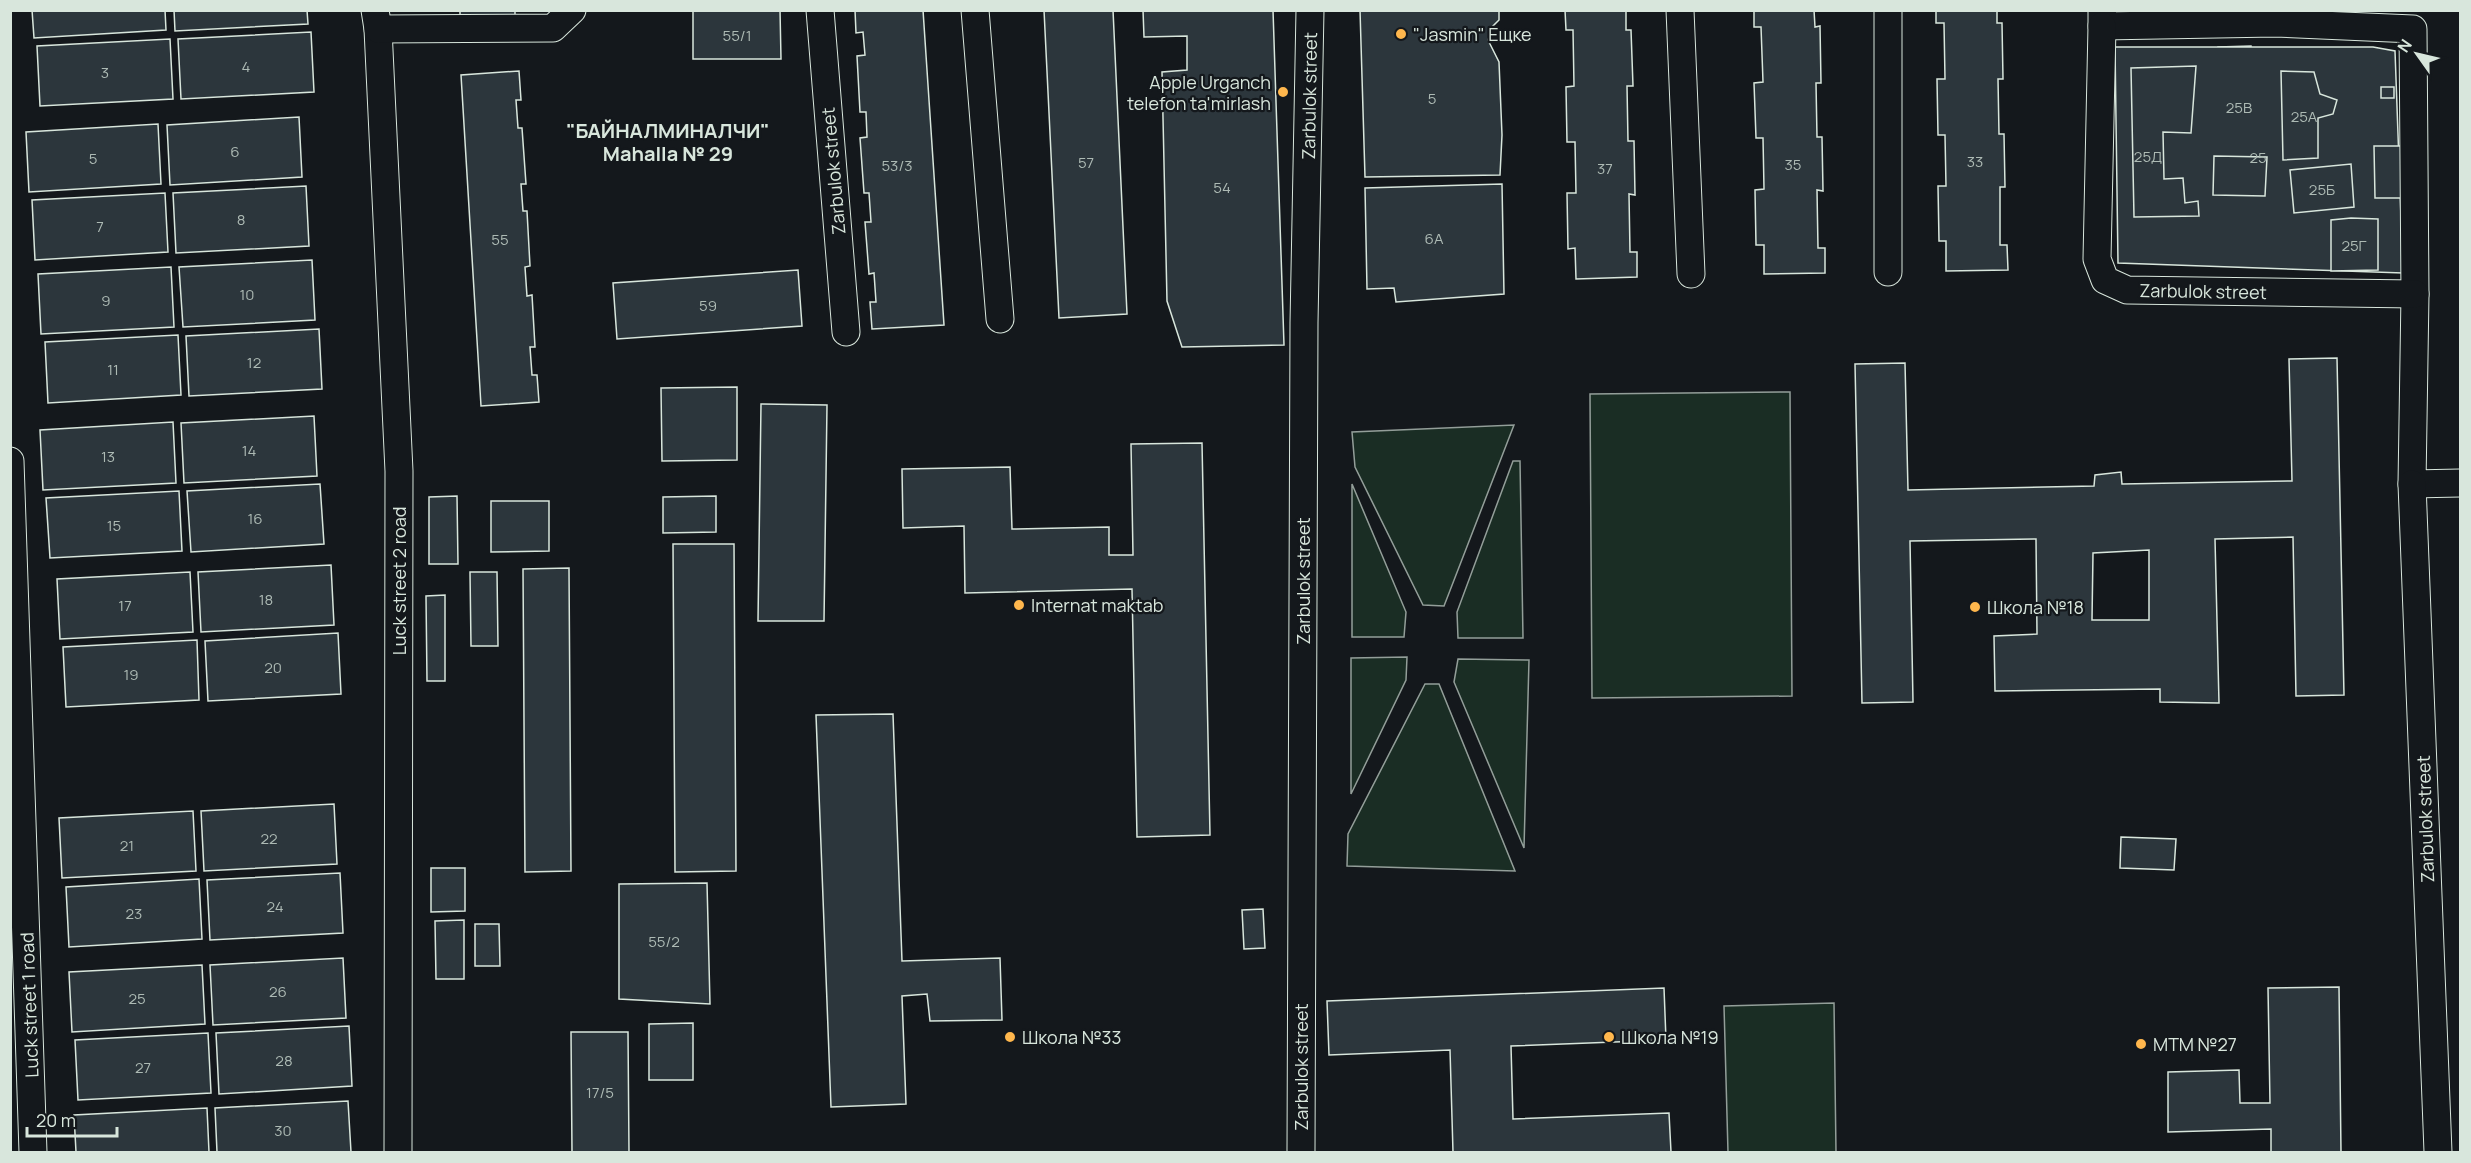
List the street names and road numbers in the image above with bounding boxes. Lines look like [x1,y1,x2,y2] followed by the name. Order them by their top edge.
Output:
[1296,32,1322,160] street label: Zarbulok street
[815,106,851,236] street label: Zarbulok street
[2139,278,2267,304] street label: Zarbulok street
[387,507,411,655] street label: Luck street 2 road
[1291,517,1315,645] street label: Zarbulok street
[2411,755,2439,883] street label: Zarbulok street
[14,932,44,1078] street label: Luck street 1 road
[1289,1003,1313,1131] street label: Zarbulok street

